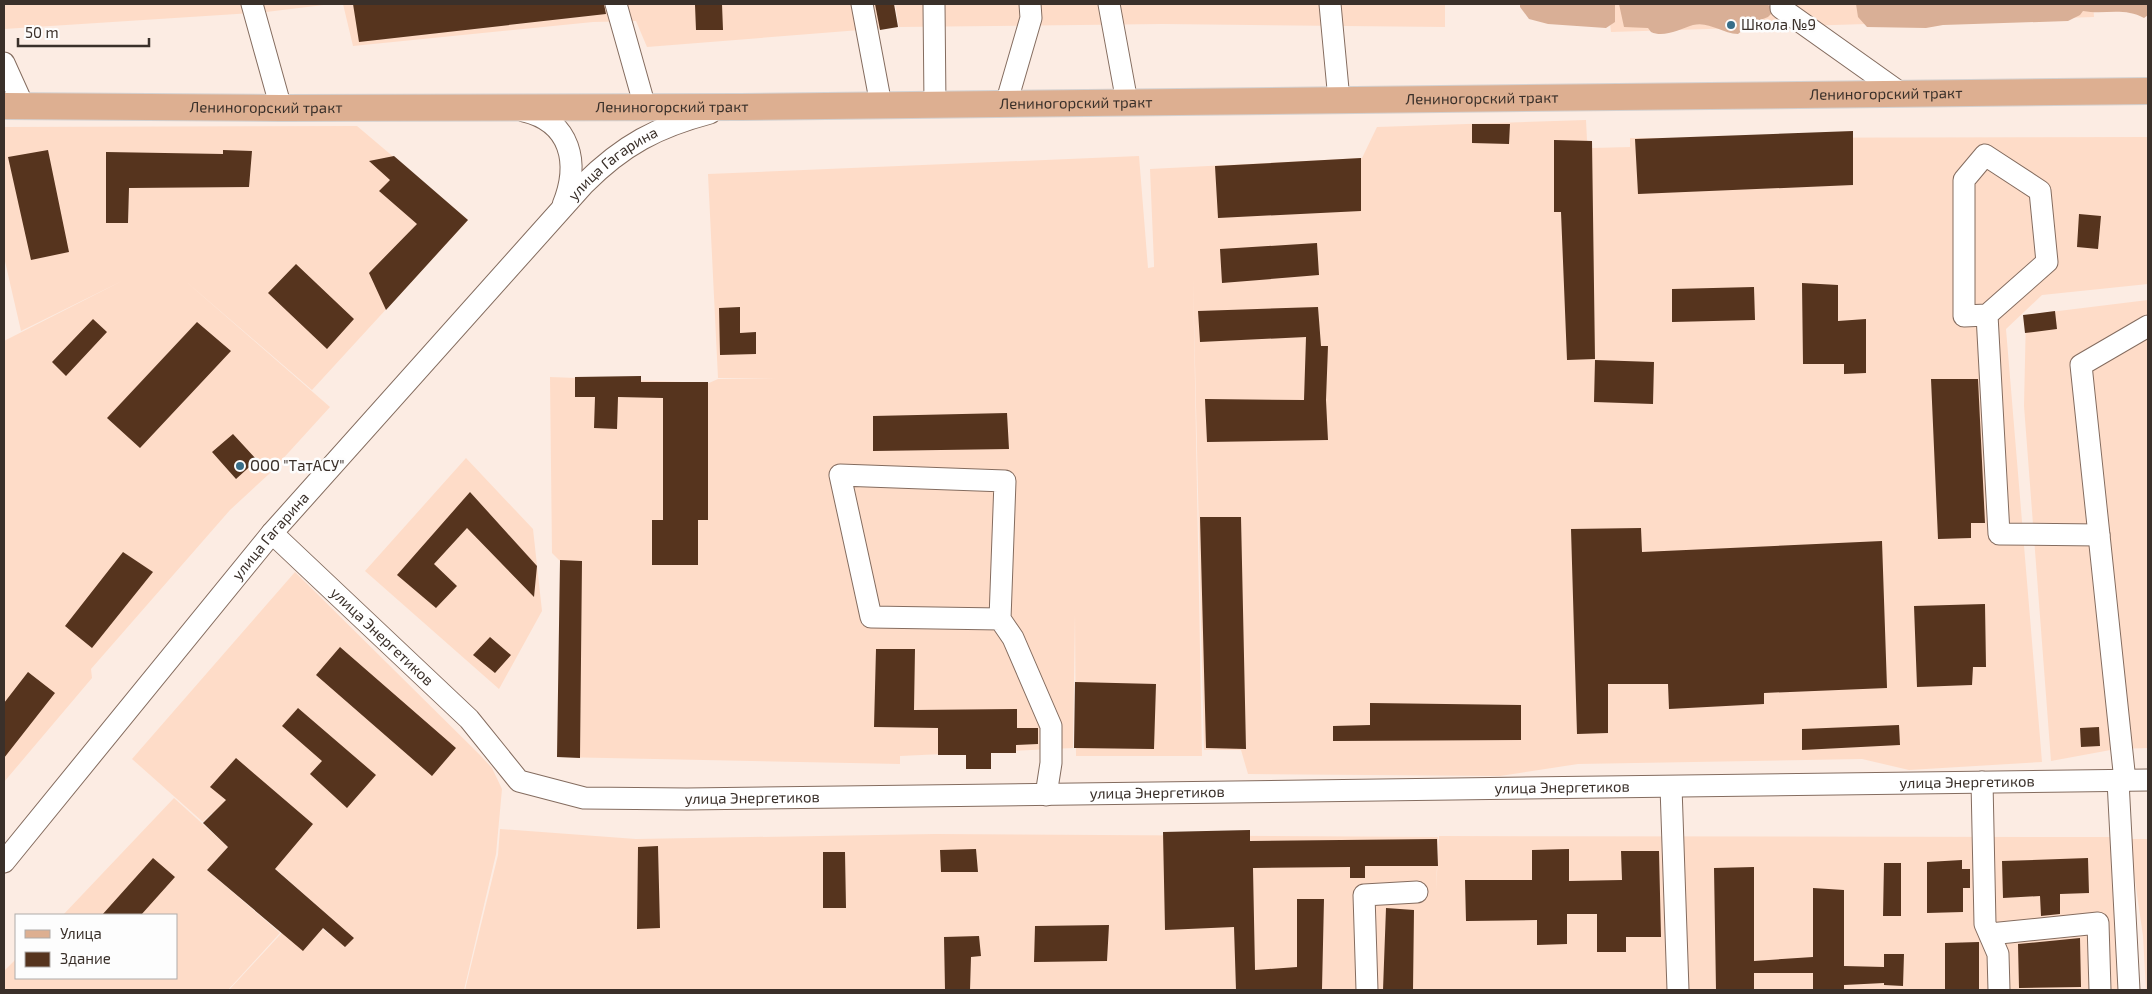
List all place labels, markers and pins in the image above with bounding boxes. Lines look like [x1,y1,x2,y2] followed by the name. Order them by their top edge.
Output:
[1741,15,1816,33] place label: Школа №9
[1725,19,1737,31] marker: Школа №9
[250,456,344,474] place label: ООО "ТатАСУ"
[234,460,246,472] marker: ООО "ТатАСУ"

